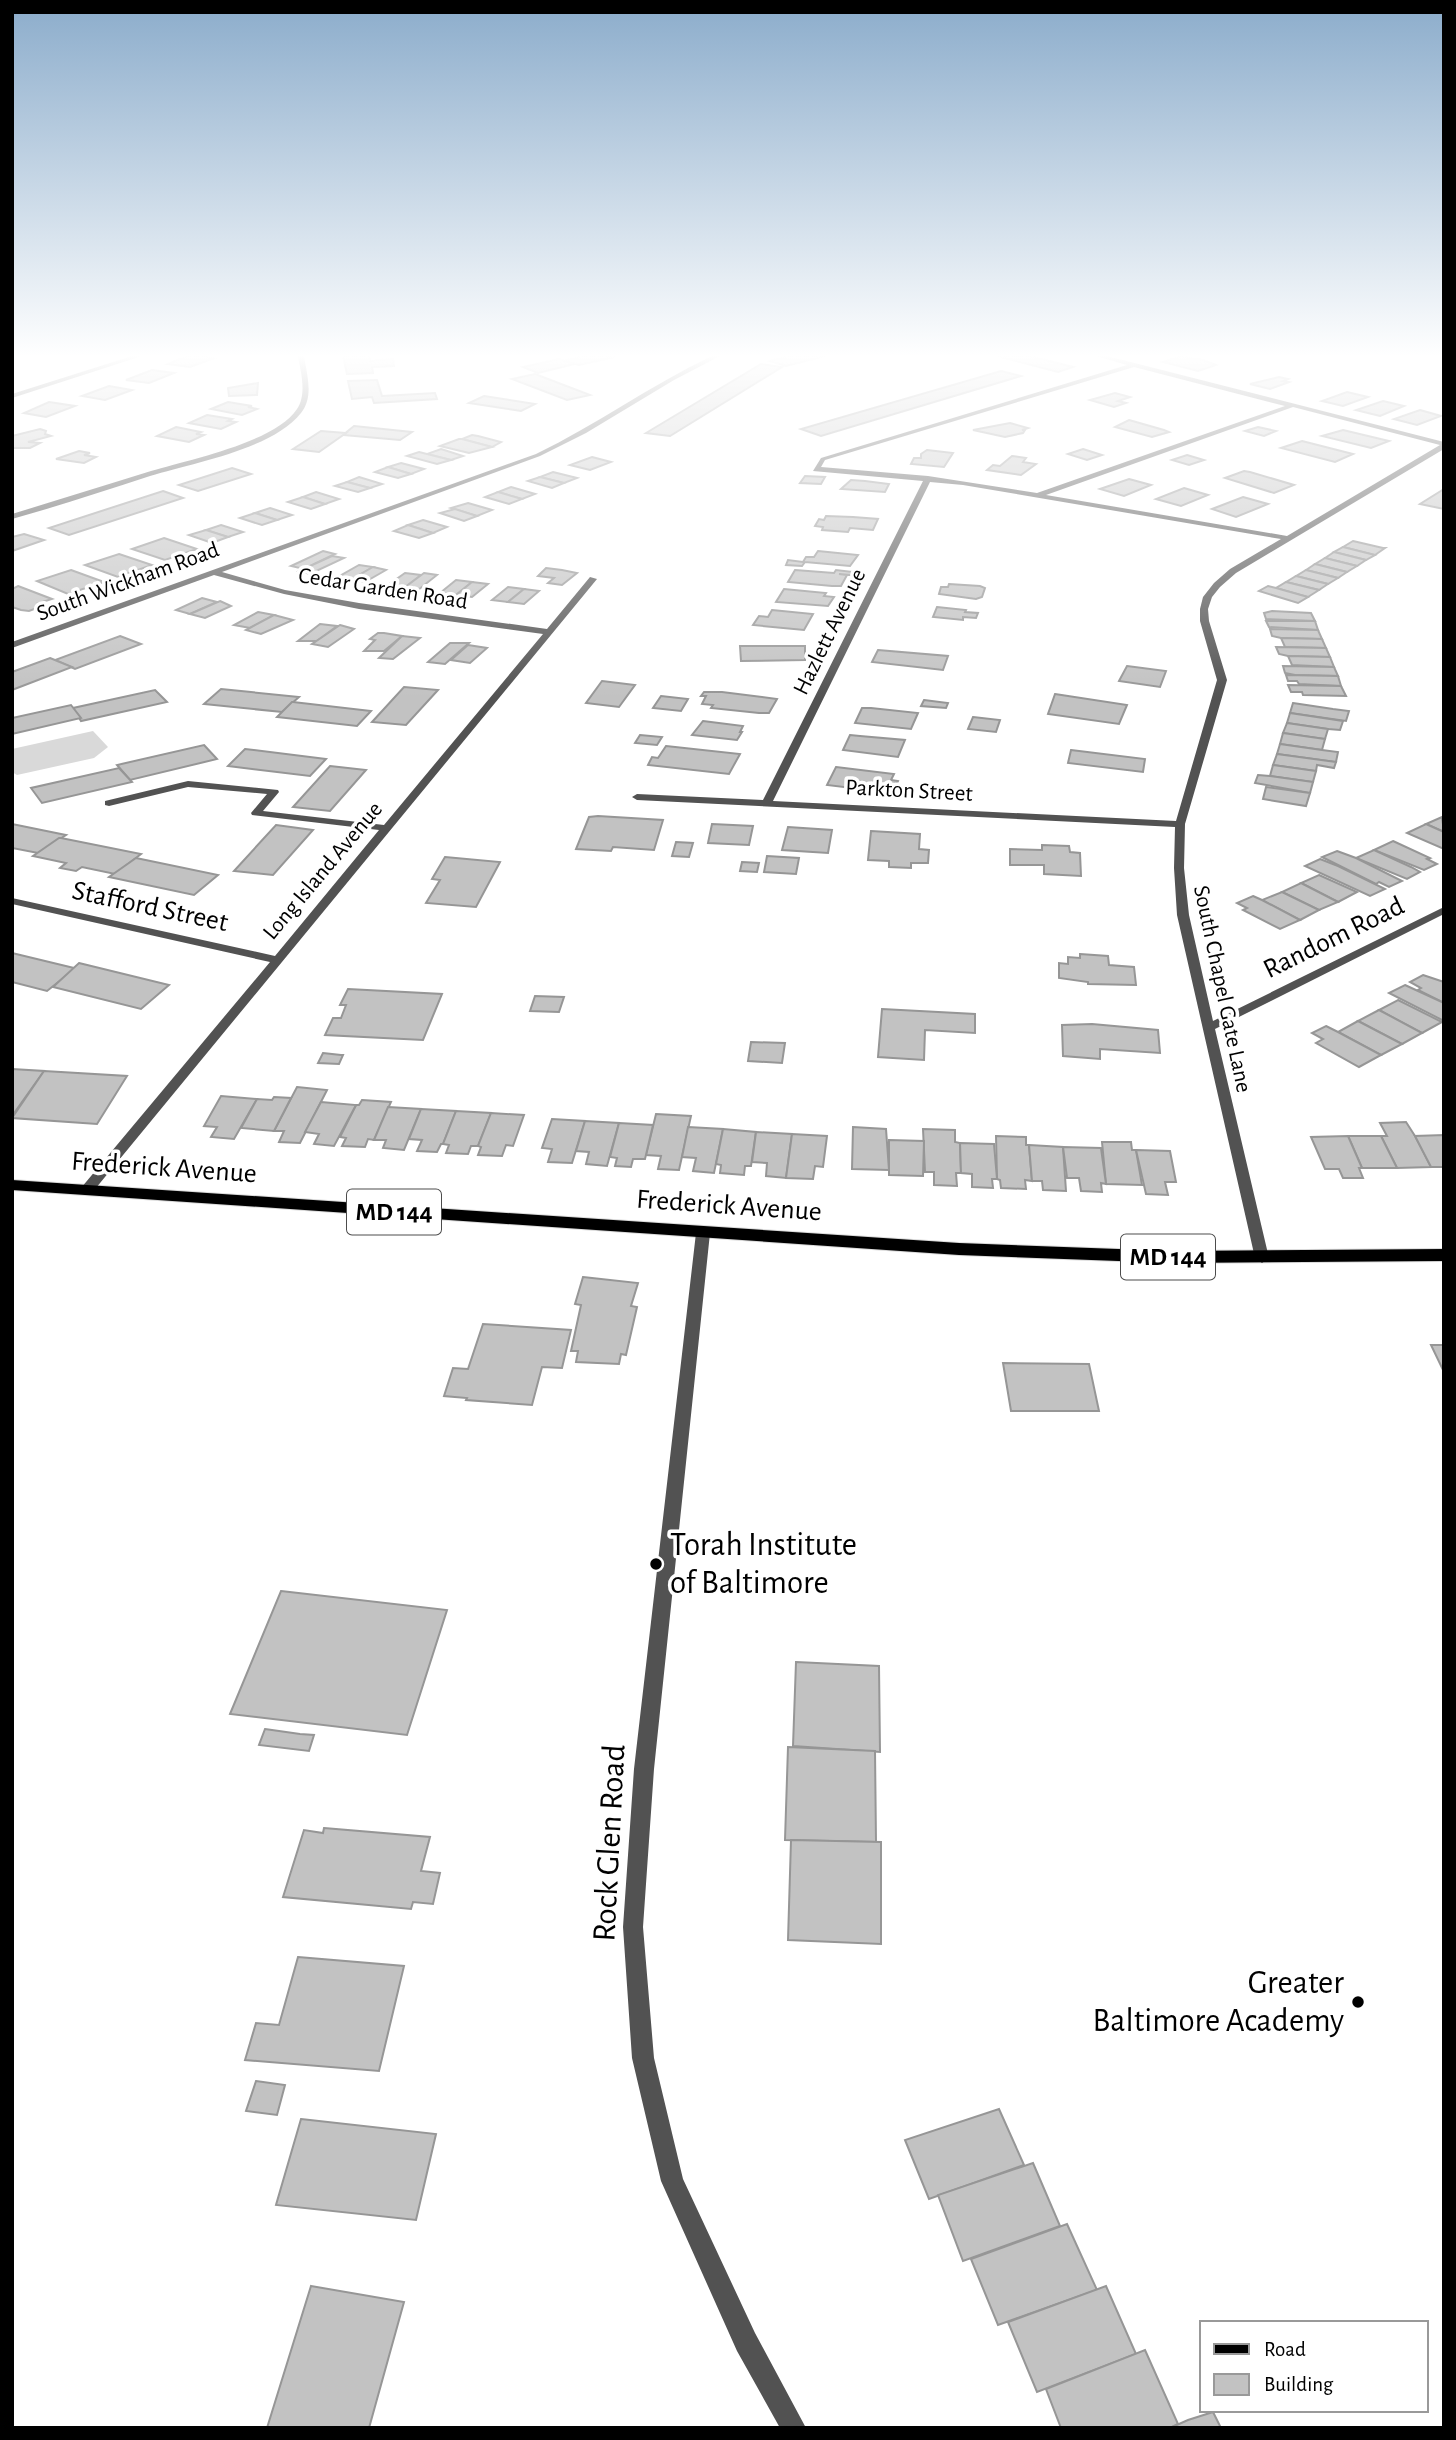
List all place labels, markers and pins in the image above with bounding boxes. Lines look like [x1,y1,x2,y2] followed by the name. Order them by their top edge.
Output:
[670,1529,857,1600] place label: Torah Institute of Baltimore
[648,1556,664,1572] marker: Torah Institute of Baltimore
[1093,1967,1344,2038] place label: Greater Baltimore Academy
[1350,1994,1366,2010] marker: Greater Baltimore Academy

